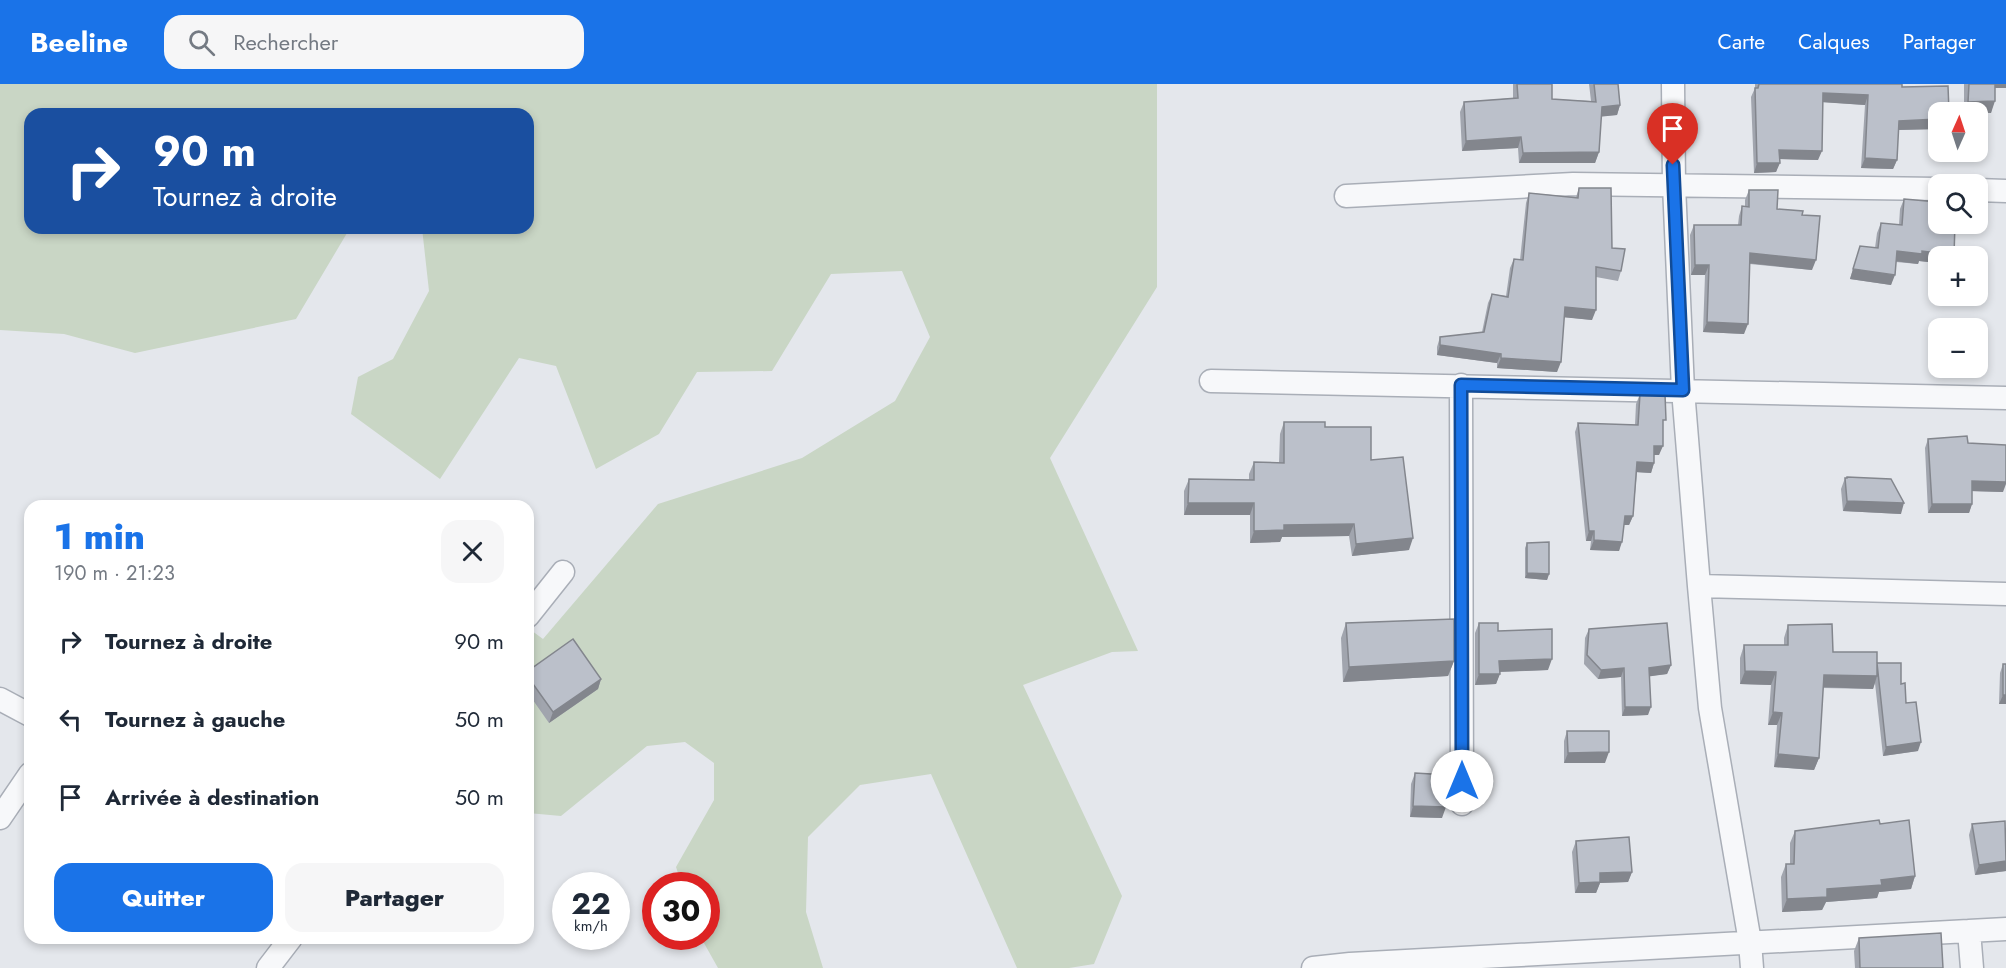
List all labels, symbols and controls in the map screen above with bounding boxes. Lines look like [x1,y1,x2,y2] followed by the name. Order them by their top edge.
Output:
[164,15,584,69] search box
[30,22,128,63] text: Beeline
[185,26,218,59] icon: search
[233,26,338,58] text: Rechercher
[1718,27,1765,57] text: Carte
[1798,27,1870,57] text: Calques
[1903,27,1976,57] text: Partager
[1928,102,1988,162] north arrow
[1928,102,1988,378] map controls
[1647,103,1698,165] pin
[1656,112,1689,145] icon: arrive
[153,121,256,182] text: 90 m
[54,132,132,210] icon: right
[1928,174,1988,234] button: search
[153,177,337,216] text: Tournez à droite
[1928,246,1988,306] button: +
[1928,318,1988,378] button: −
[54,510,145,562] text: 1 min
[441,520,504,583] button: close
[54,559,175,588] text: 190 m · 21:23
[54,625,87,658] icon: right
[105,625,272,657] text: Tournez à droite
[454,625,504,657] text: 90 m
[54,703,87,736] icon: left
[105,703,285,735] text: Tournez à gauche
[455,703,504,735] text: 50 m
[1430,749,1494,813] position arrow
[54,781,87,814] icon: arrive
[105,781,319,813] text: Arrivée à destination
[455,781,504,813] text: 50 m
[54,863,273,932] button: Quitter
[285,863,504,932] button: Partager
[642,872,720,950] speed limit sign: 30
[571,882,611,925] text: 22
[574,915,608,937] text: km/h

